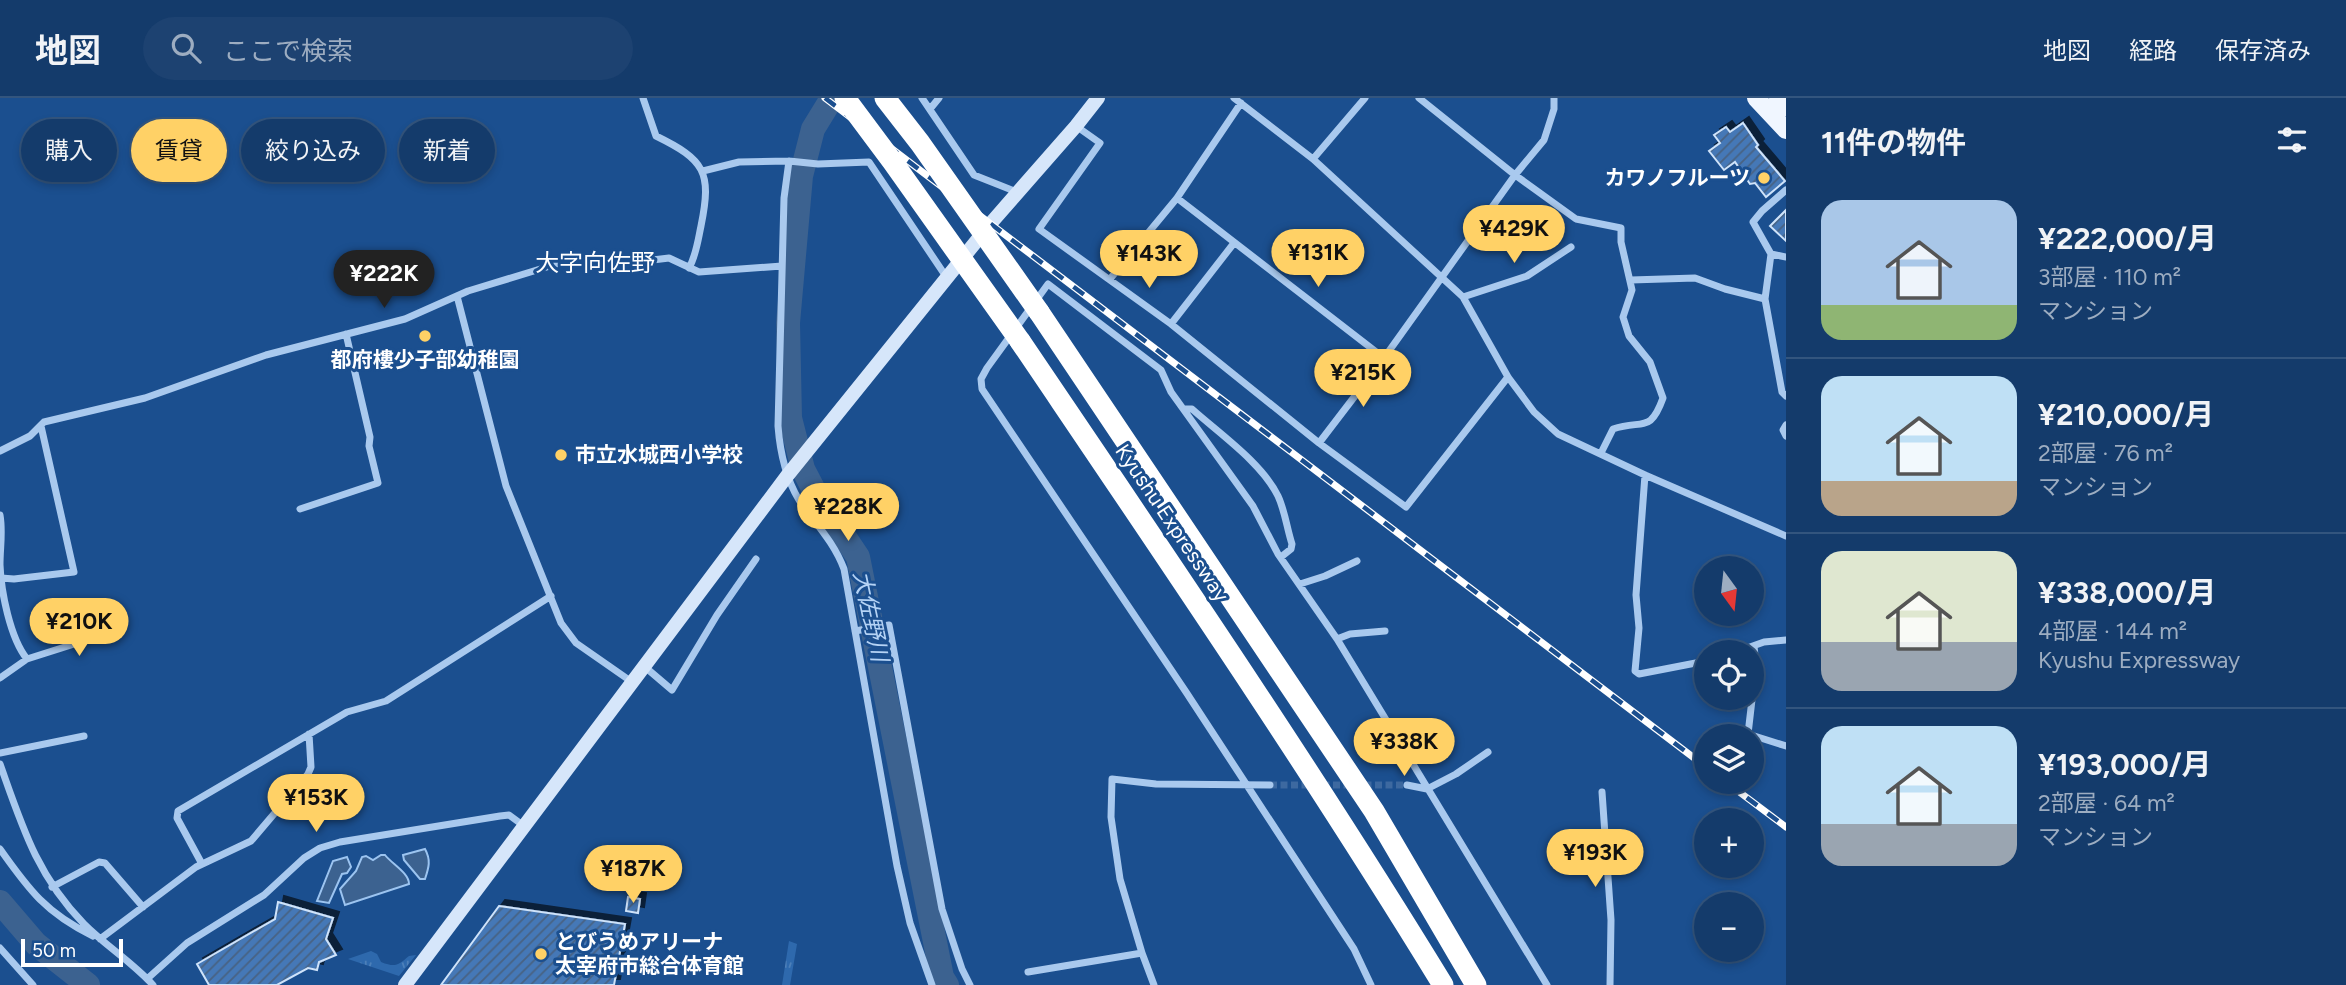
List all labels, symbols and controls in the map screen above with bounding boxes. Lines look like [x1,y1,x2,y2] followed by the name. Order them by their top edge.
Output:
[143,17,633,80] search box
[167,29,205,67] icon: search
[35,31,101,70] text: 地図
[223,35,353,67] text: ここで検索
[2043,36,2091,65] text: 地図
[2129,36,2177,65] text: 経路
[2215,36,2311,65] text: 保存済み
[21,119,117,182] chip: 購入
[131,119,227,182] chip: 賃貸
[241,119,385,182] chip: 絞り込み
[399,119,495,182] chip: 新着
[2273,121,2311,159] icon: filters
[1821,124,1966,161] text: 11件の物件
[1604,165,1750,190] place label: カワノフルーツ
[1756,170,1772,186] marker: カワノフルーツ
[1465,206,1563,265] pin: ¥429K
[1479,214,1549,242] text: ¥429K
[2038,220,2217,257] text: ¥222,000/月
[1877,228,1961,312] icon: home
[1100,230,1198,290] pin: ¥143K
[1269,230,1367,289] pin: ¥131K
[1287,238,1349,266] text: ¥131K
[1116,239,1182,267] text: ¥143K
[535,248,655,277] district label: 大字向佐野
[335,250,433,310] pin: ¥222K
[350,259,418,287] text: ¥222K
[2038,263,2181,291] text: 3部屋 · 110 m²
[2038,297,2153,325] text: マンション
[417,328,433,344] marker: 都府樓少子部幼稚園
[331,347,520,372] place label: 都府樓少子部幼稚園
[1314,350,1412,409] pin: ¥215K
[1330,358,1396,386] text: ¥215K
[2038,396,2214,433] text: ¥210,000/月
[1877,404,1961,488] icon: home
[1110,439,1234,606] street label: Kyushu Expressway
[2038,439,2173,467] text: 2部屋 · 76 m²
[575,442,743,467] place label: 市立水城西小学校
[553,447,569,463] marker: 市立水城西小学校
[2038,473,2153,501] text: マンション
[799,484,897,543] pin: ¥228K
[813,492,883,520] text: ¥228K
[1694,556,1764,626] north arrow
[1694,556,1764,962] map controls
[848,568,895,667] water label: 大佐野川
[2038,574,2217,611] text: ¥338,000/月
[1877,579,1961,663] icon: home
[30,598,128,658] pin: ¥210K
[46,607,112,635] text: ¥210K
[2038,617,2187,645] text: 4部屋 · 144 m²
[1694,640,1764,710] button: locate
[2038,646,2240,674] text: Kyushu Expressway
[1355,718,1453,778] pin: ¥338K
[1694,724,1764,794] button: layers
[1370,727,1438,755] text: ¥338K
[2038,746,2212,783] text: ¥193,000/月
[1877,754,1961,838] icon: home
[267,774,365,834] pin: ¥153K
[284,783,348,811] text: ¥153K
[2038,789,2175,817] text: 2部屋 · 64 m²
[1694,808,1764,878] button: +
[2038,823,2153,851] text: マンション
[1546,830,1644,889] pin: ¥193K
[1563,838,1627,866] text: ¥193K
[584,846,682,905] pin: ¥187K
[600,854,666,882] text: ¥187K
[1694,892,1764,962] button: −
[555,929,744,978] place label: とびうめアリーナ 太宰府市総合体育館
[21,936,122,968] scale bar
[32,939,76,962] text: 50 m
[533,946,549,962] marker: とびうめアリーナ 太宰府市総合体育館

